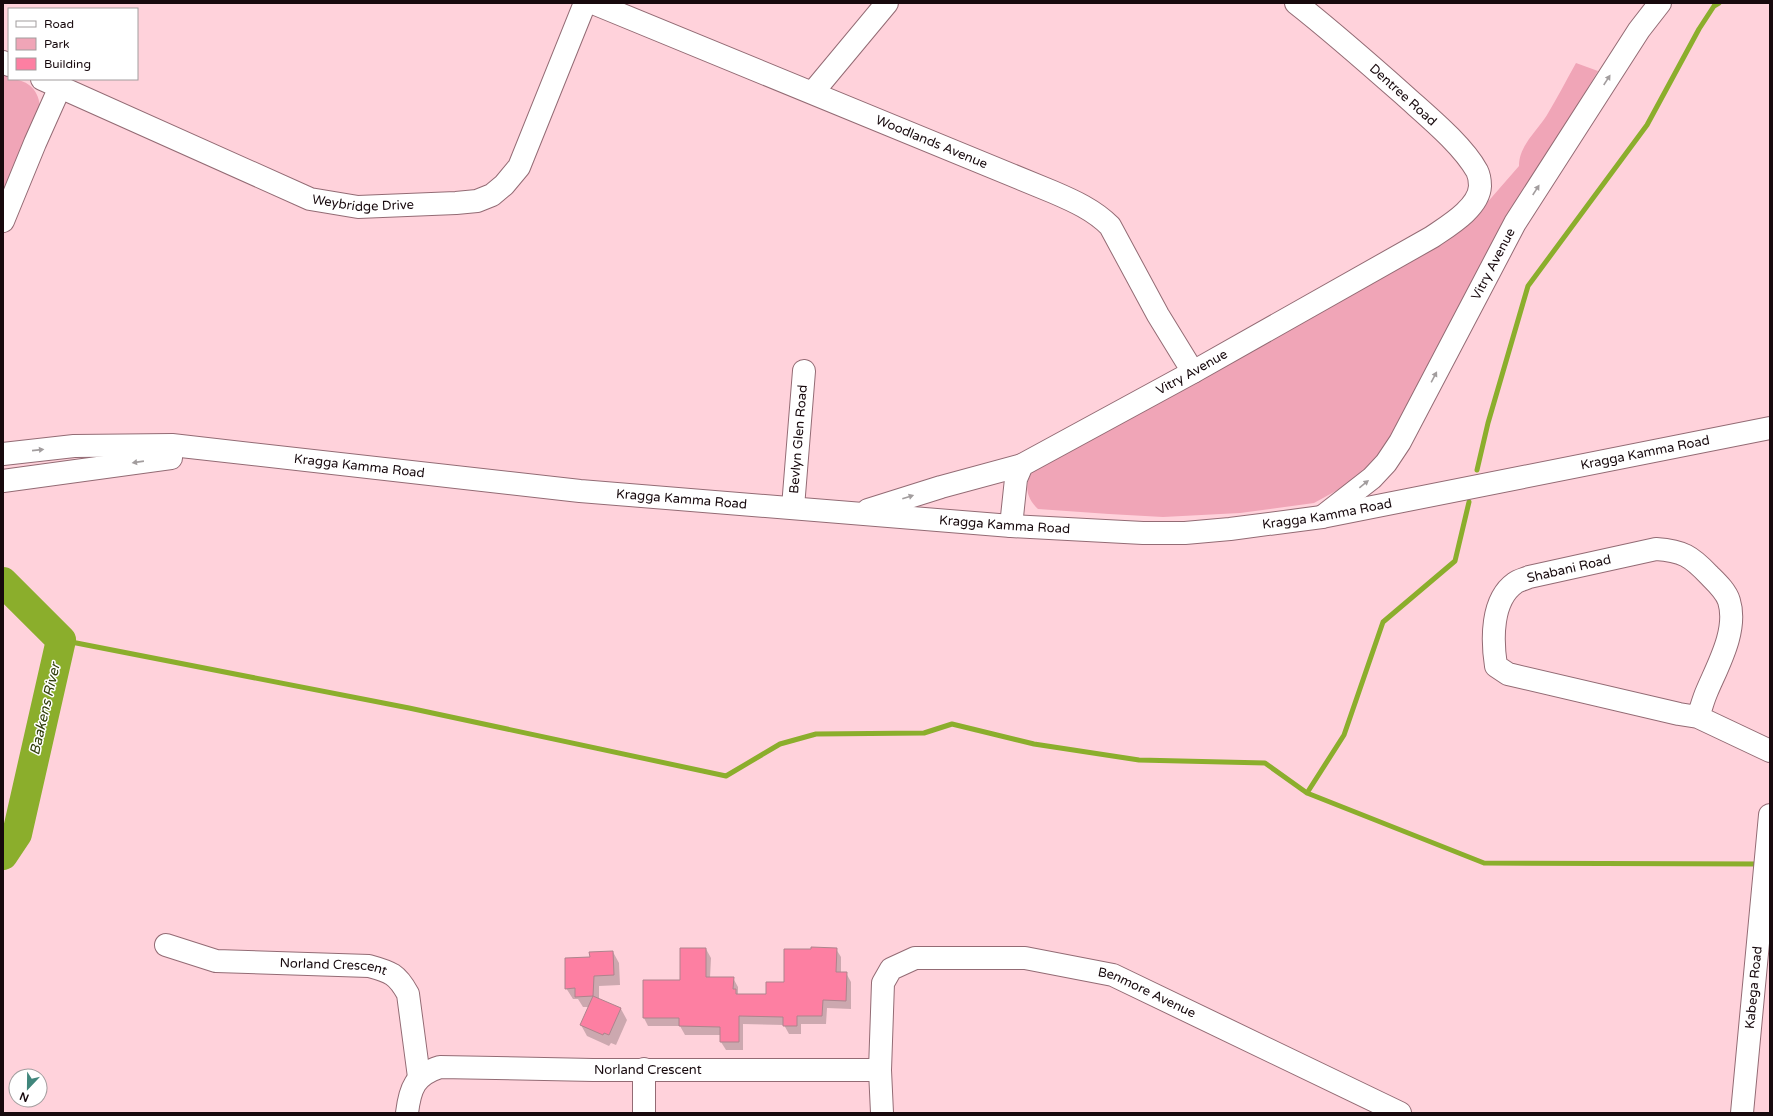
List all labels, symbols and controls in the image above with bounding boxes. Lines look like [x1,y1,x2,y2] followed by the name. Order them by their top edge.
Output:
[8,8,138,80] legend
[44,17,74,31] text: Road
[44,37,70,51] text: Park
[44,57,91,71] text: Building
[1366,61,1440,129] street label: Dentree Road
[1603,74,1610,86] one-way arrow
[873,112,990,172] street label: Woodlands Avenue
[1533,184,1540,196] one-way arrow
[311,191,414,215] street label: Weybridge Drive
[1468,225,1519,303] street label: Vitry Avenue
[1153,346,1230,398] street label: Vitry Avenue
[1431,371,1438,382] one-way arrow
[786,384,811,494] street label: Bevlyn Glen Road
[1579,432,1711,473] street label: Kragga Kamma Road
[32,447,44,454] one-way arrow
[293,451,426,481] street label: Kragga Kamma Road
[132,459,144,465] one-way arrow
[1358,480,1369,489] one-way arrow
[615,486,748,513] street label: Kragga Kamma Road
[902,494,914,500] one-way arrow
[1261,495,1393,533] street label: Kragga Kamma Road
[938,512,1071,537] street label: Kragga Kamma Road
[1525,552,1613,586] street label: Shabani Road
[26,660,64,757] water label: Baakens River
[1742,945,1766,1030] street label: Kabega Road
[279,955,389,979] street label: Norland Crescent
[1096,964,1198,1022] street label: Benmore Avenue
[594,1062,702,1078] street label: Norland Crescent
[8,1068,48,1108] north arrow
[18,1089,31,1104] text: N

